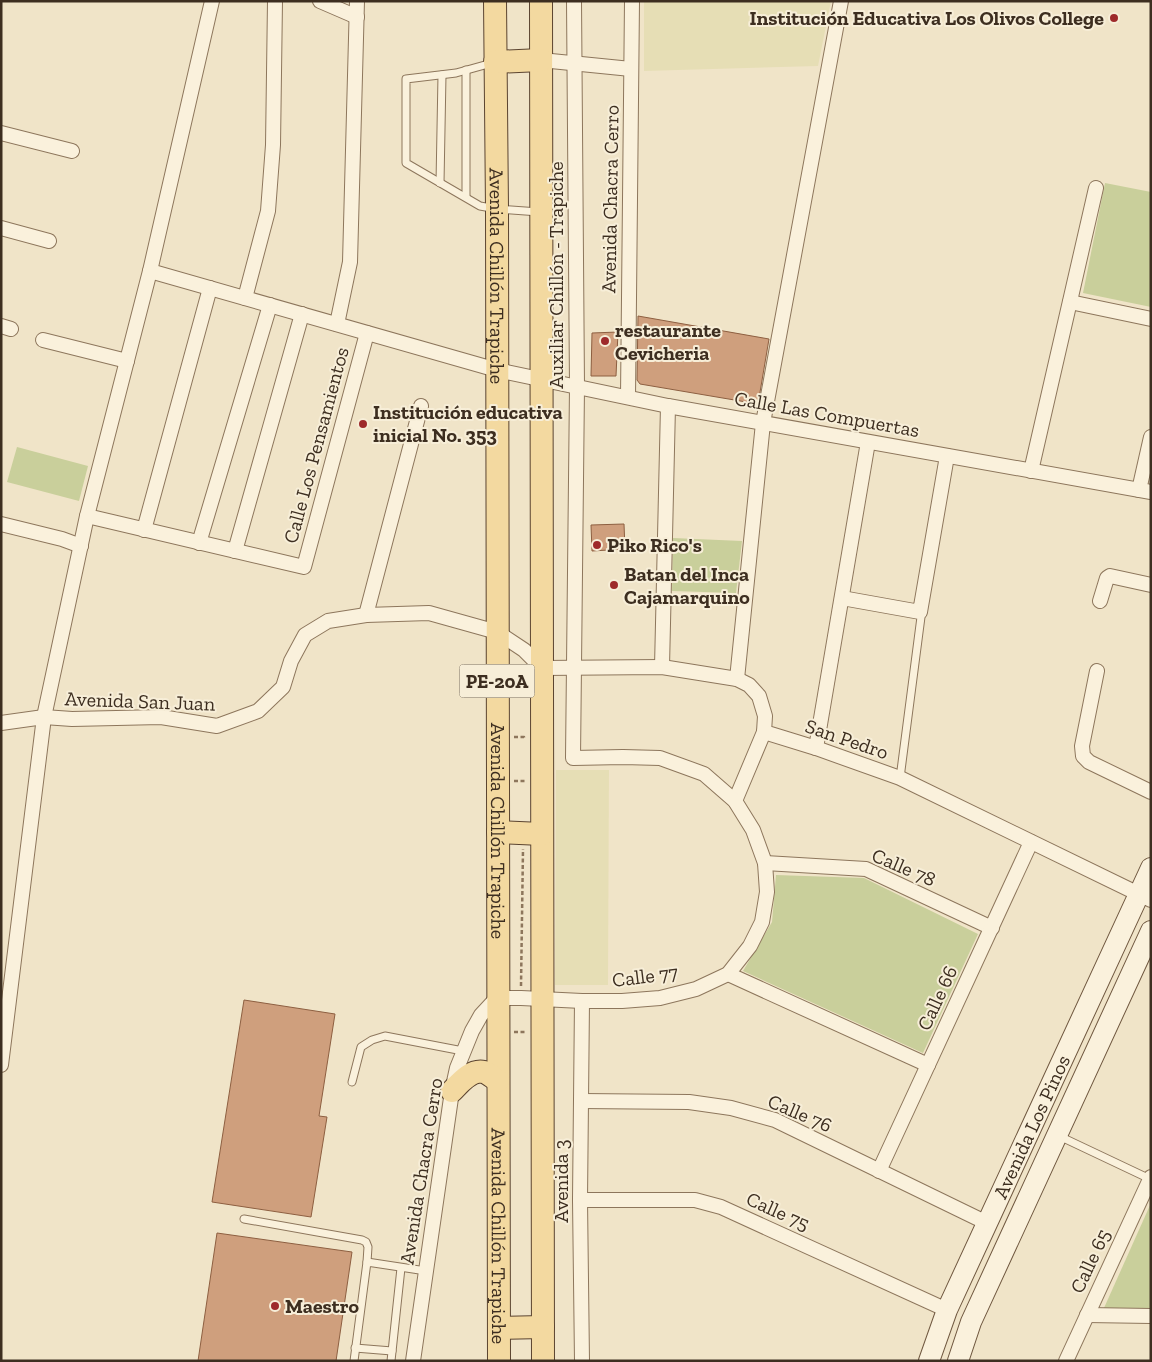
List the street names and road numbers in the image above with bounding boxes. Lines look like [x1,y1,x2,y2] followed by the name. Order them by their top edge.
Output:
[596,105,624,293] street label: Avenida Chacra Cerro
[544,161,568,389] street label: Auxiliar Chillón - Trapiche
[485,168,509,384] street label: Avenida Chillón Trapiche
[278,344,354,546] street label: Calle Los Pensamientos
[733,386,921,442] street label: Calle Las Compuertas
[460,664,534,698] road number: PE-20A
[64,686,216,716] street label: Avenida San Juan
[802,714,892,764] street label: San Pedro
[486,723,510,939] street label: Avenida Chillón Trapiche
[868,843,940,891] street label: Calle 78
[611,960,680,992] street label: Calle 77
[912,962,962,1034] street label: Calle 66
[988,1051,1075,1202] street label: Avenida Los Pinos
[394,1076,448,1266] street label: Avenida Chacra Cerro
[764,1089,836,1137] street label: Calle 76
[487,1128,511,1344] street label: Avenida Chillón Trapiche
[549,1139,573,1223] street label: Avenida 3
[743,1186,813,1236] street label: Calle 75
[1065,1225,1115,1297] street label: Calle 65

